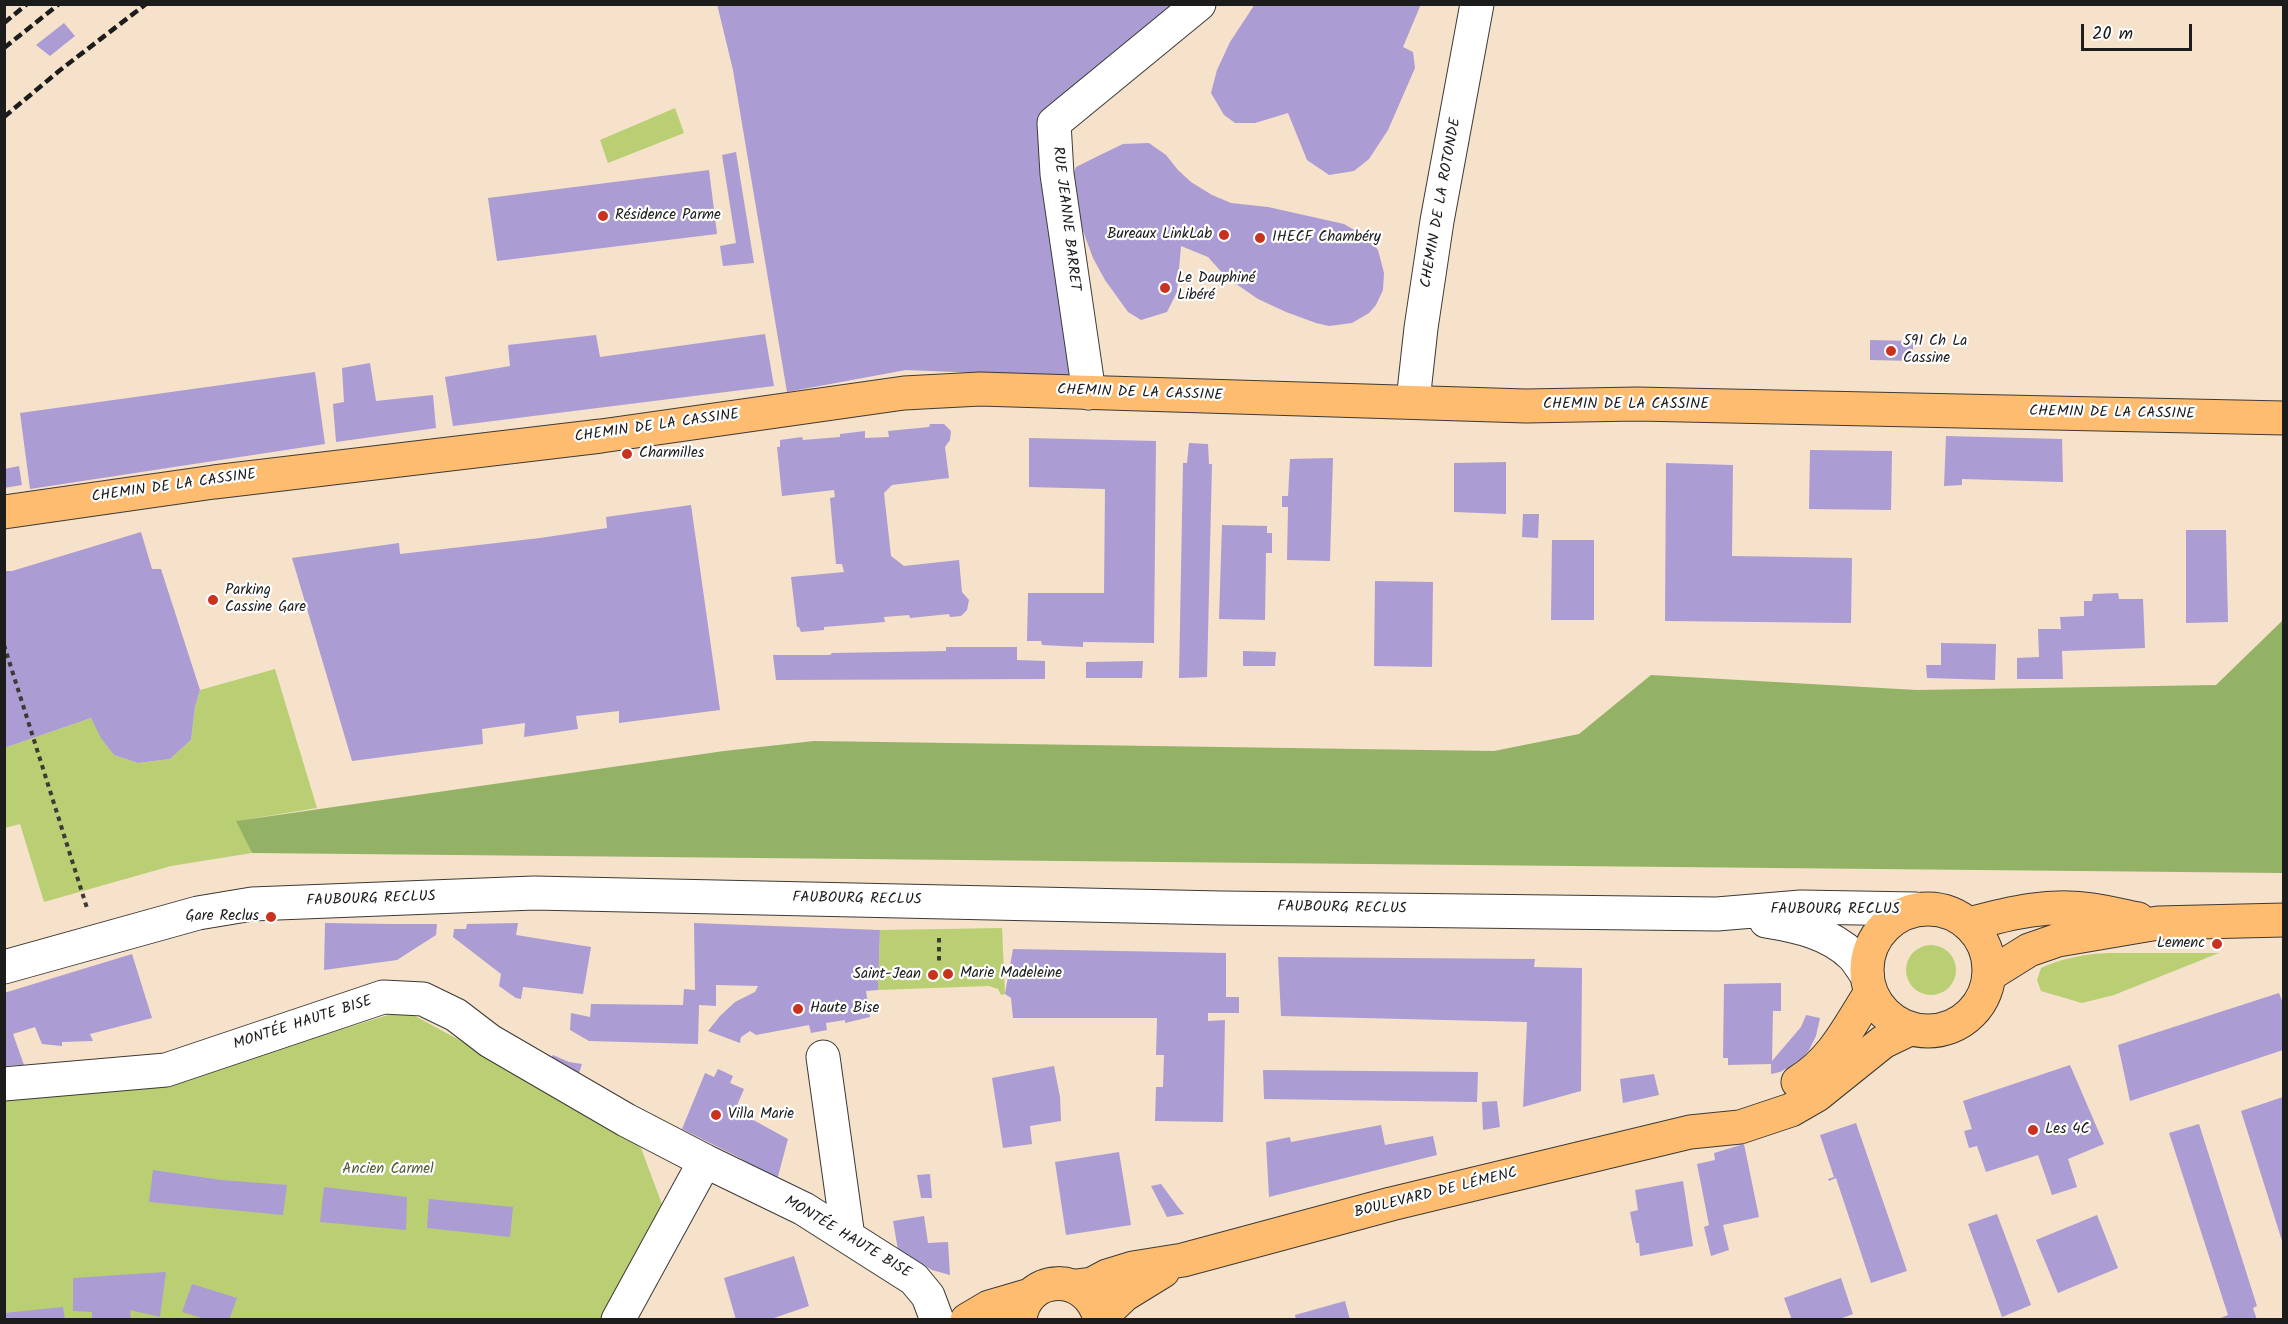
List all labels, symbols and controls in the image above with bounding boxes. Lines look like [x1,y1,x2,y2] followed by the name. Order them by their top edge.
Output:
[2084,12,2195,50] scale bar
[2092,20,2133,49] text: 20 m
[1418,117,1466,289] street label: CHEMIN DE LA ROTONDE
[1047,146,1083,292] street label: RUE JEANNE BARRET
[615,207,721,225] place label: Résidence Parme
[596,209,610,223] marker: Résidence Parme
[1107,226,1212,244] place label: Bureaux LinkLab
[1217,228,1231,242] marker: Bureaux LinkLab
[1272,229,1381,247] place label: IHECF Chambéry
[1253,231,1267,245] marker: IHECF Chambéry
[1177,270,1255,305] place label: Le Dauphiné Libéré
[1158,281,1172,295] marker: Le Dauphiné Libéré
[1903,333,1967,368] place label: 591 Ch La Cassine
[1884,344,1898,358] marker: 591 Ch La Cassine
[1057,382,1223,406] street label: CHEMIN DE LA CASSINE
[1543,396,1709,414] street label: CHEMIN DE LA CASSINE
[2029,404,2195,424] street label: CHEMIN DE LA CASSINE
[574,407,740,447] street label: CHEMIN DE LA CASSINE
[639,445,704,463] place label: Charmilles
[620,447,634,461] marker: Charmilles
[91,467,257,507] street label: CHEMIN DE LA CASSINE
[225,582,306,617] place label: Parking Cassine Gare
[206,593,220,607] marker: Parking Cassine Gare
[306,889,436,911] street label: FAUBOURG RECLUS
[792,890,922,910] street label: FAUBOURG RECLUS
[1277,899,1407,919] street label: FAUBOURG RECLUS
[1770,901,1900,919] street label: FAUBOURG RECLUS
[186,908,259,926] place label: Gare Reclus
[264,910,278,924] marker: Gare Reclus
[2157,935,2205,953] place label: Lemenc
[2210,937,2224,951] marker: Lemenc
[960,965,1062,983] place label: Marie Madeleine
[853,966,921,984] place label: Saint-Jean
[941,967,955,981] marker: Marie Madeleine
[926,968,940,982] marker: Saint-Jean
[231,993,375,1055] street label: MONTÉE HAUTE BISE
[810,1000,879,1018] place label: Haute Bise
[791,1002,805,1016] marker: Haute Bise
[728,1106,794,1124] place label: Villa Marie
[709,1108,723,1122] marker: Villa Marie
[2045,1121,2090,1139] place label: Les 4C
[2026,1123,2040,1137] marker: Les 4C
[342,1161,434,1179] park label: Ancien Carmel
[1353,1165,1519,1223] street label: BOULEVARD DE LÉMENC
[780,1193,914,1283] street label: MONTÉE HAUTE BISE

